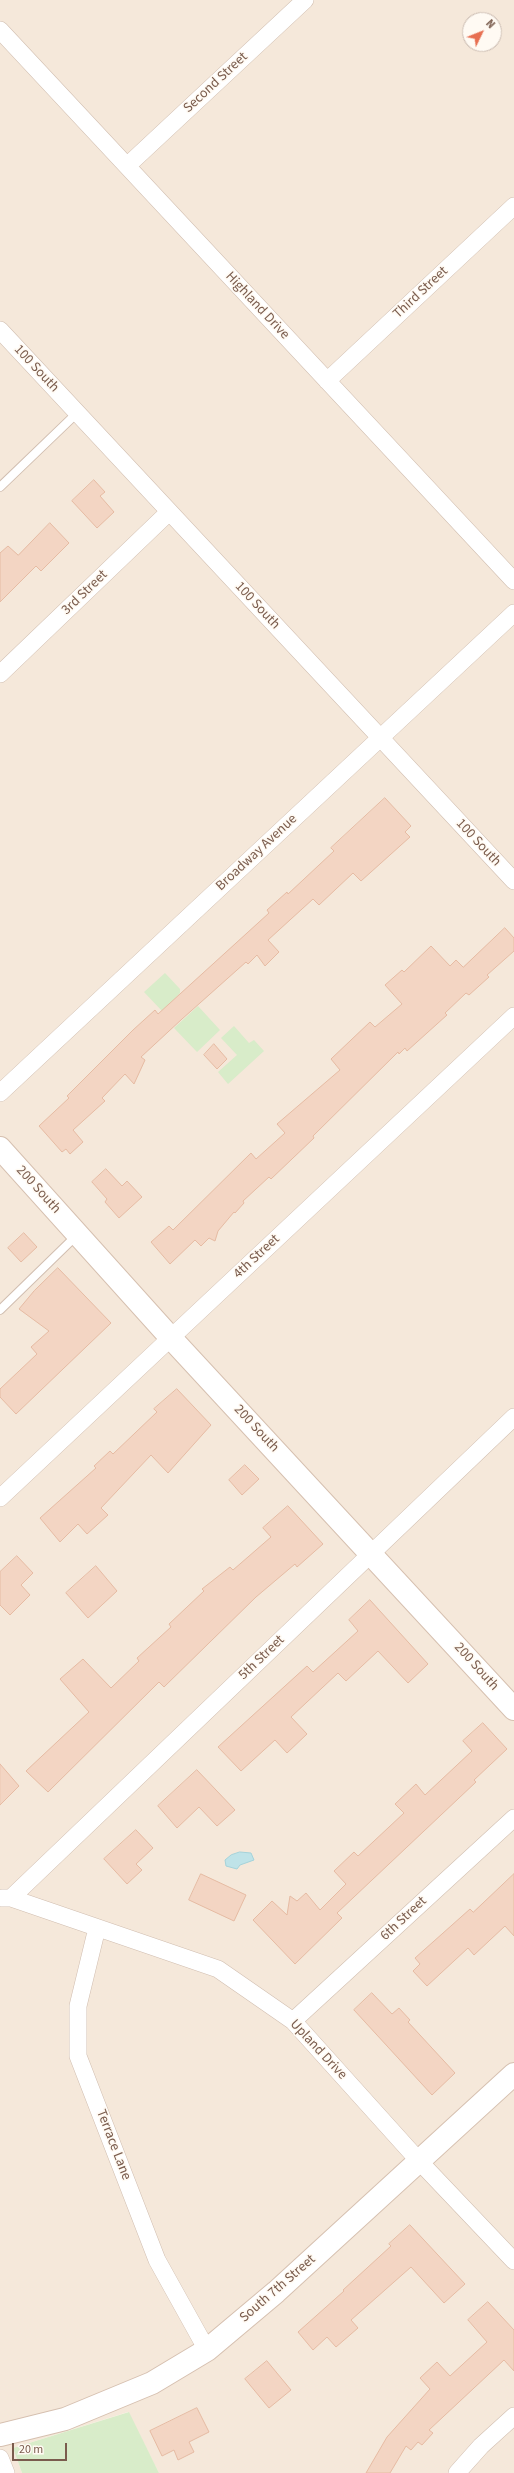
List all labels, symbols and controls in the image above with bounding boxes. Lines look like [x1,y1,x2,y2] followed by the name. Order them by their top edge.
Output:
[462,12,502,52] north arrow
[482,16,498,32] text: N
[181,49,251,117] street label: Second Street
[390,263,452,323] street label: Third Street
[221,269,293,343] street label: Highland Drive
[10,342,62,396] street label: 100 South
[59,567,111,619] street label: 3rd Street
[231,579,283,633] street label: 100 South
[213,811,301,895] street label: Broadway Avenue
[452,816,504,870] street label: 100 South
[12,1163,64,1217] street label: 200 South
[230,1231,284,1283] street label: 4th Street
[230,1402,282,1456] street label: 200 South
[236,1632,288,1684] street label: 5th Street
[450,1640,502,1694] street label: 200 South
[377,1893,431,1945] street label: 6th Street
[286,2016,350,2084] street label: Upland Drive
[92,2107,134,2183] street label: Terrace Lane
[237,2251,319,2327] street label: South 7th Street
[14,2435,69,2461] scale bar
[19,2441,43,2458] text: 20 m

